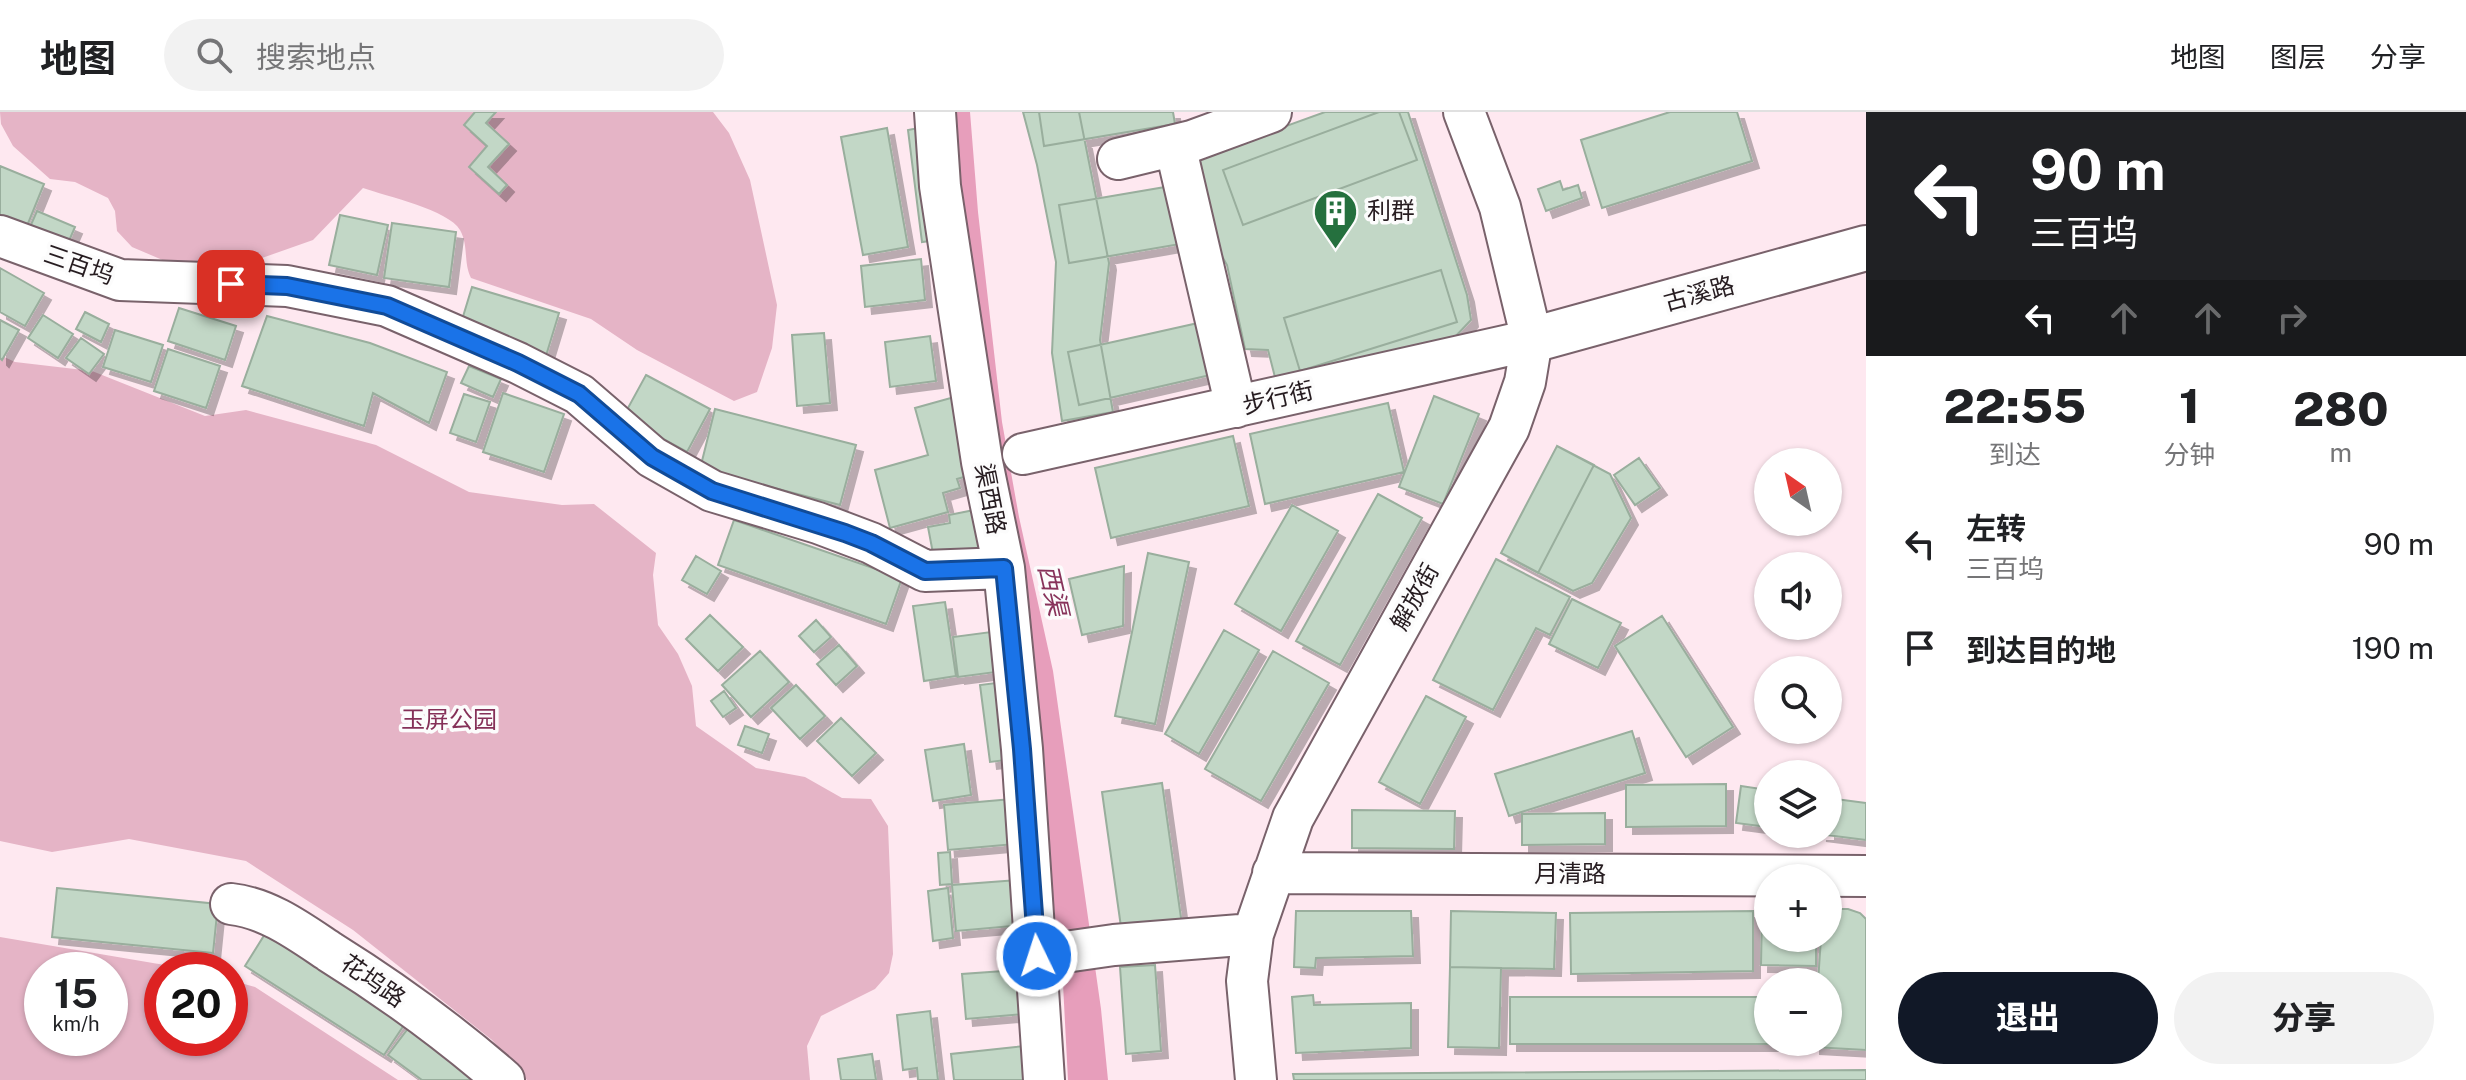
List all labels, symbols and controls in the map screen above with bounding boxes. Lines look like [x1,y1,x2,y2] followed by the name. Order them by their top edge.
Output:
[164,19,724,91] search box
[192,33,236,77] icon: search
[40,36,116,81] text: 地图
[256,39,376,75] text: 搜索地点
[2170,40,2226,73] text: 地图
[2270,40,2326,73] text: 图层
[2370,40,2426,73] text: 分享
[2030,137,2166,203] text: 90 m
[1898,144,2002,248] icon: left
[1312,187,1360,250] building icon: 利群
[1367,196,1415,224] place label: 利群
[2030,212,2138,254] text: 三百坞
[41,239,118,289] street label: 三百坞
[197,250,265,318] pin
[209,262,253,306] icon: arrive
[1660,270,1737,316] street label: 古溪路
[2018,296,2062,340] icon: left
[2102,296,2146,340] icon: ahead
[2186,296,2230,340] icon: ahead
[2270,296,2314,340] icon: right
[1240,375,1316,419] street label: 步行街
[1943,377,2086,434] text: 22:55
[2179,377,2200,434] text: 1
[2293,380,2389,437] text: 280
[2330,437,2352,468] text: m
[1989,439,2041,470] text: 到达
[2164,439,2216,470] text: 分钟
[1754,448,1842,536] north arrow
[1754,448,1842,1056] map controls
[970,461,1012,537] street label: 渠西路
[1966,510,2026,546] text: 左转
[1898,522,1942,566] icon: left
[2364,526,2434,562] text: 90 m
[1754,552,1842,640] button: sound
[1966,553,2044,584] text: 三百坞
[1384,558,1444,635] street label: 解放街
[1033,561,1075,623] water label: 西渠
[1898,626,1942,670] icon: arrive
[2352,630,2434,666] text: 190 m
[1966,632,2116,668] text: 到达目的地
[1754,656,1842,744] button: search
[401,705,497,733] park label: 玉屏公园
[1754,760,1842,848] button: layers
[1534,859,1606,887] street label: 月清路
[1754,864,1842,952] button: +
[995,914,1079,998] position arrow
[336,948,411,1012] street label: 花坞路
[144,952,248,1056] speed limit sign: 20
[1754,968,1842,1056] button: −
[54,970,98,1017] text: 15
[1898,972,2158,1064] button: 退出
[2174,972,2434,1064] button: 分享
[52,1012,100,1036] text: km/h

